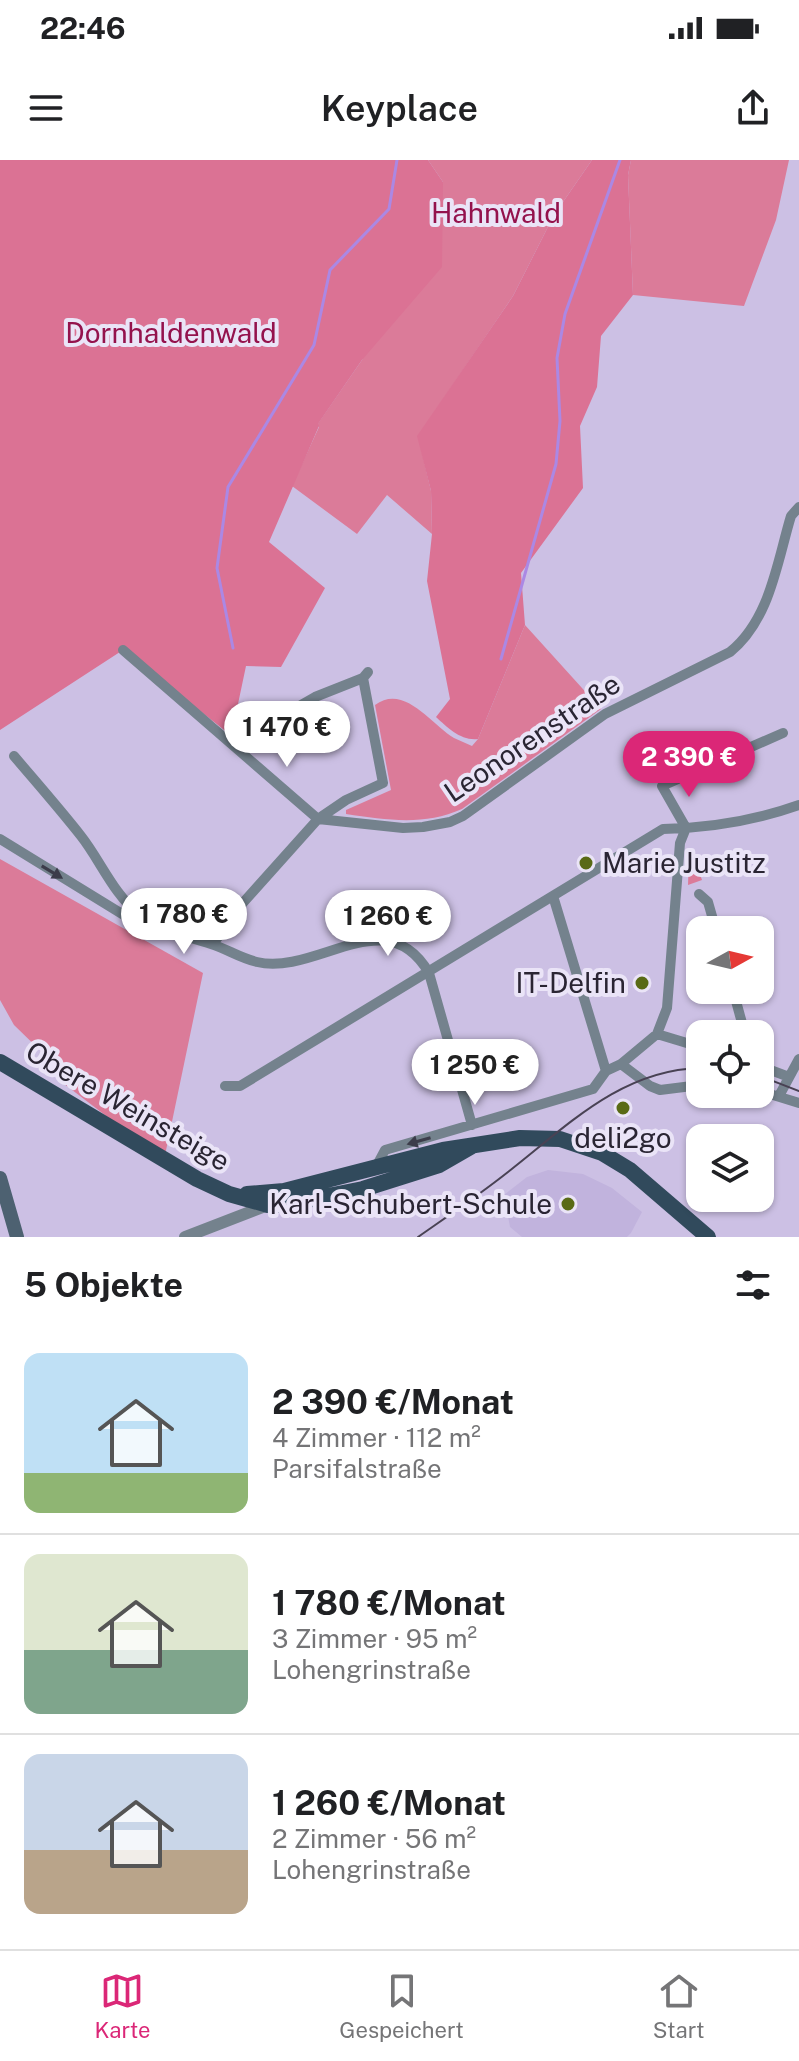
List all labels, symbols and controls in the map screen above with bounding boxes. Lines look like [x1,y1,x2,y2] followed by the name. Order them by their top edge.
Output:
[40,10,126,46] text: 22:46
[24,86,68,130] icon: menu
[731,86,775,130] icon: share
[321,87,478,129] text: Keyplace
[431,196,561,229] park label: Hahnwald
[65,316,277,349] park label: Dornhaldenwald
[438,667,626,809] street label: Leonorenstraße
[213,701,361,769] pin: 1 470 €
[242,711,332,742] text: 1 470 €
[615,731,763,799] pin: 2 390 €
[641,741,737,772] text: 2 390 €
[602,846,766,879] place label: Marie Justitz
[577,854,595,872] marker: Marie Justitz
[41,864,63,878] one-way arrow
[110,888,258,956] pin: 1 780 €
[314,890,462,958] pin: 1 260 €
[139,898,229,929] text: 1 780 €
[343,900,433,931] text: 1 260 €
[686,916,774,1004] north arrow
[686,916,774,1212] map controls
[516,966,626,999] place label: IT-Delfin
[633,974,651,992] marker: IT-Delfin
[686,1020,774,1108] button: locate
[20,1034,236,1177] street label: Obere Weinsteige
[401,1039,549,1107] pin: 1 250 €
[430,1049,520,1080] text: 1 250 €
[614,1099,632,1117] marker: deli2go
[574,1121,672,1154] place label: deli2go
[686,1124,774,1212] button: layers
[406,1135,431,1147] one-way arrow
[269,1187,552,1220] place label: Karl-Schubert-Schule
[559,1195,577,1213] marker: Karl-Schubert-Schule
[731,1263,775,1307] icon: filters
[24,1265,183,1305] text: 5 Objekte
[272,1382,514,1422] text: 2 390 €/Monat
[88,1385,184,1481] icon: home
[272,1422,481,1453] text: 4 Zimmer · 112 m²
[272,1453,442,1484] text: Parsifalstraße
[272,1583,506,1623] text: 1 780 €/Monat
[88,1586,184,1682] icon: home
[272,1623,477,1654] text: 3 Zimmer · 95 m²
[272,1654,471,1685] text: Lohengrinstraße
[272,1783,506,1823] text: 1 260 €/Monat
[88,1786,184,1882] icon: home
[272,1823,476,1854] text: 2 Zimmer · 56 m²
[272,1854,471,1885] text: Lohengrinstraße
[94,1969,150,2043] tab: Karte
[339,1969,464,2043] tab: Gespeichert
[653,1969,705,2043] tab: Start

